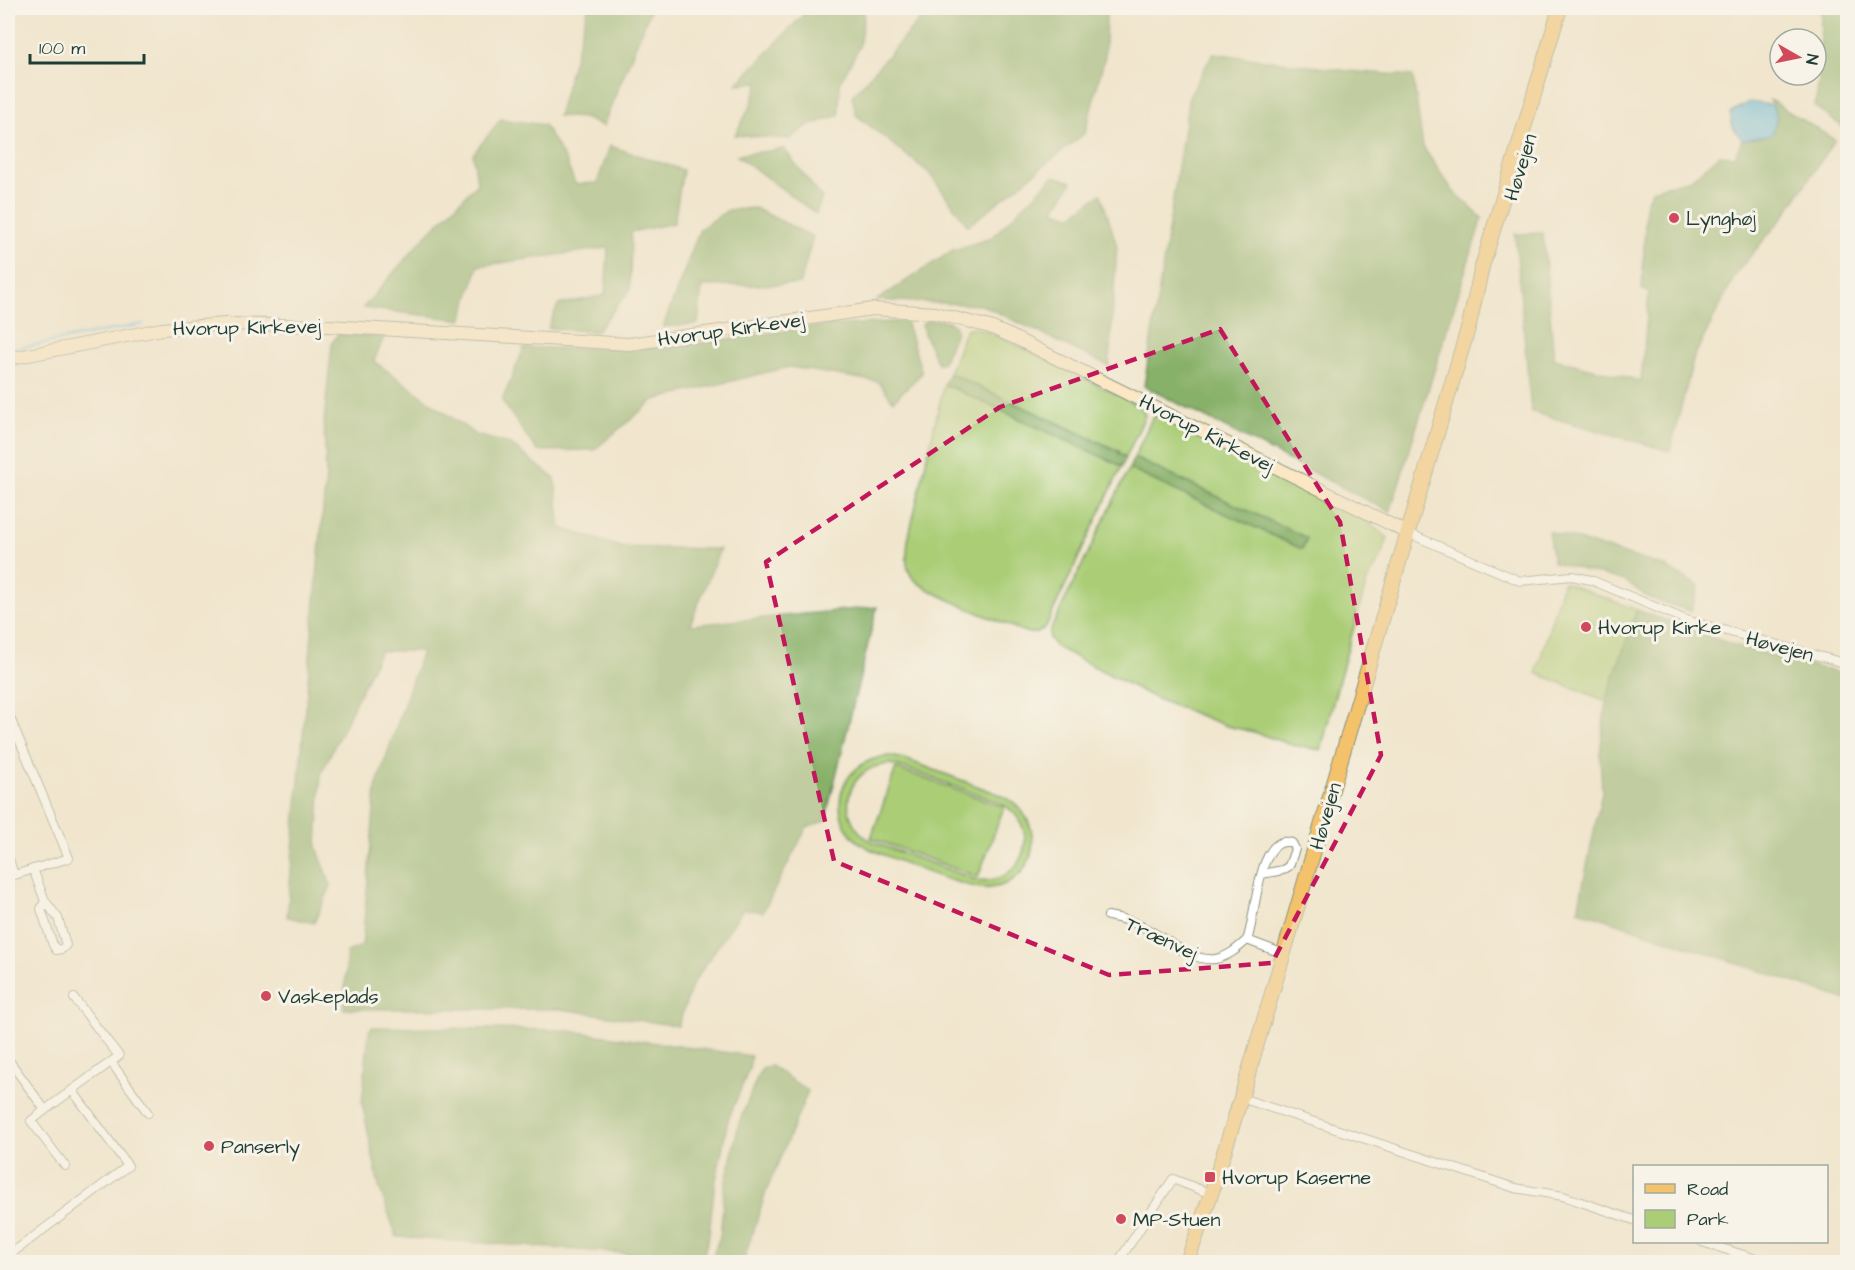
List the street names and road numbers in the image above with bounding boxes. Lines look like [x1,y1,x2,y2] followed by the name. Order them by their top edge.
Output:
[1497,130,1544,204] street label: Høvejen
[656,306,807,354] street label: Hvorup Kirkevej
[173,313,322,343] street label: Hvorup Kirkevej
[1134,388,1279,480] street label: Hvorup Kirkevej
[1743,625,1817,669] street label: Høvejen
[1303,779,1349,853] street label: Høvejen
[1121,910,1203,968] street label: Trænvej

